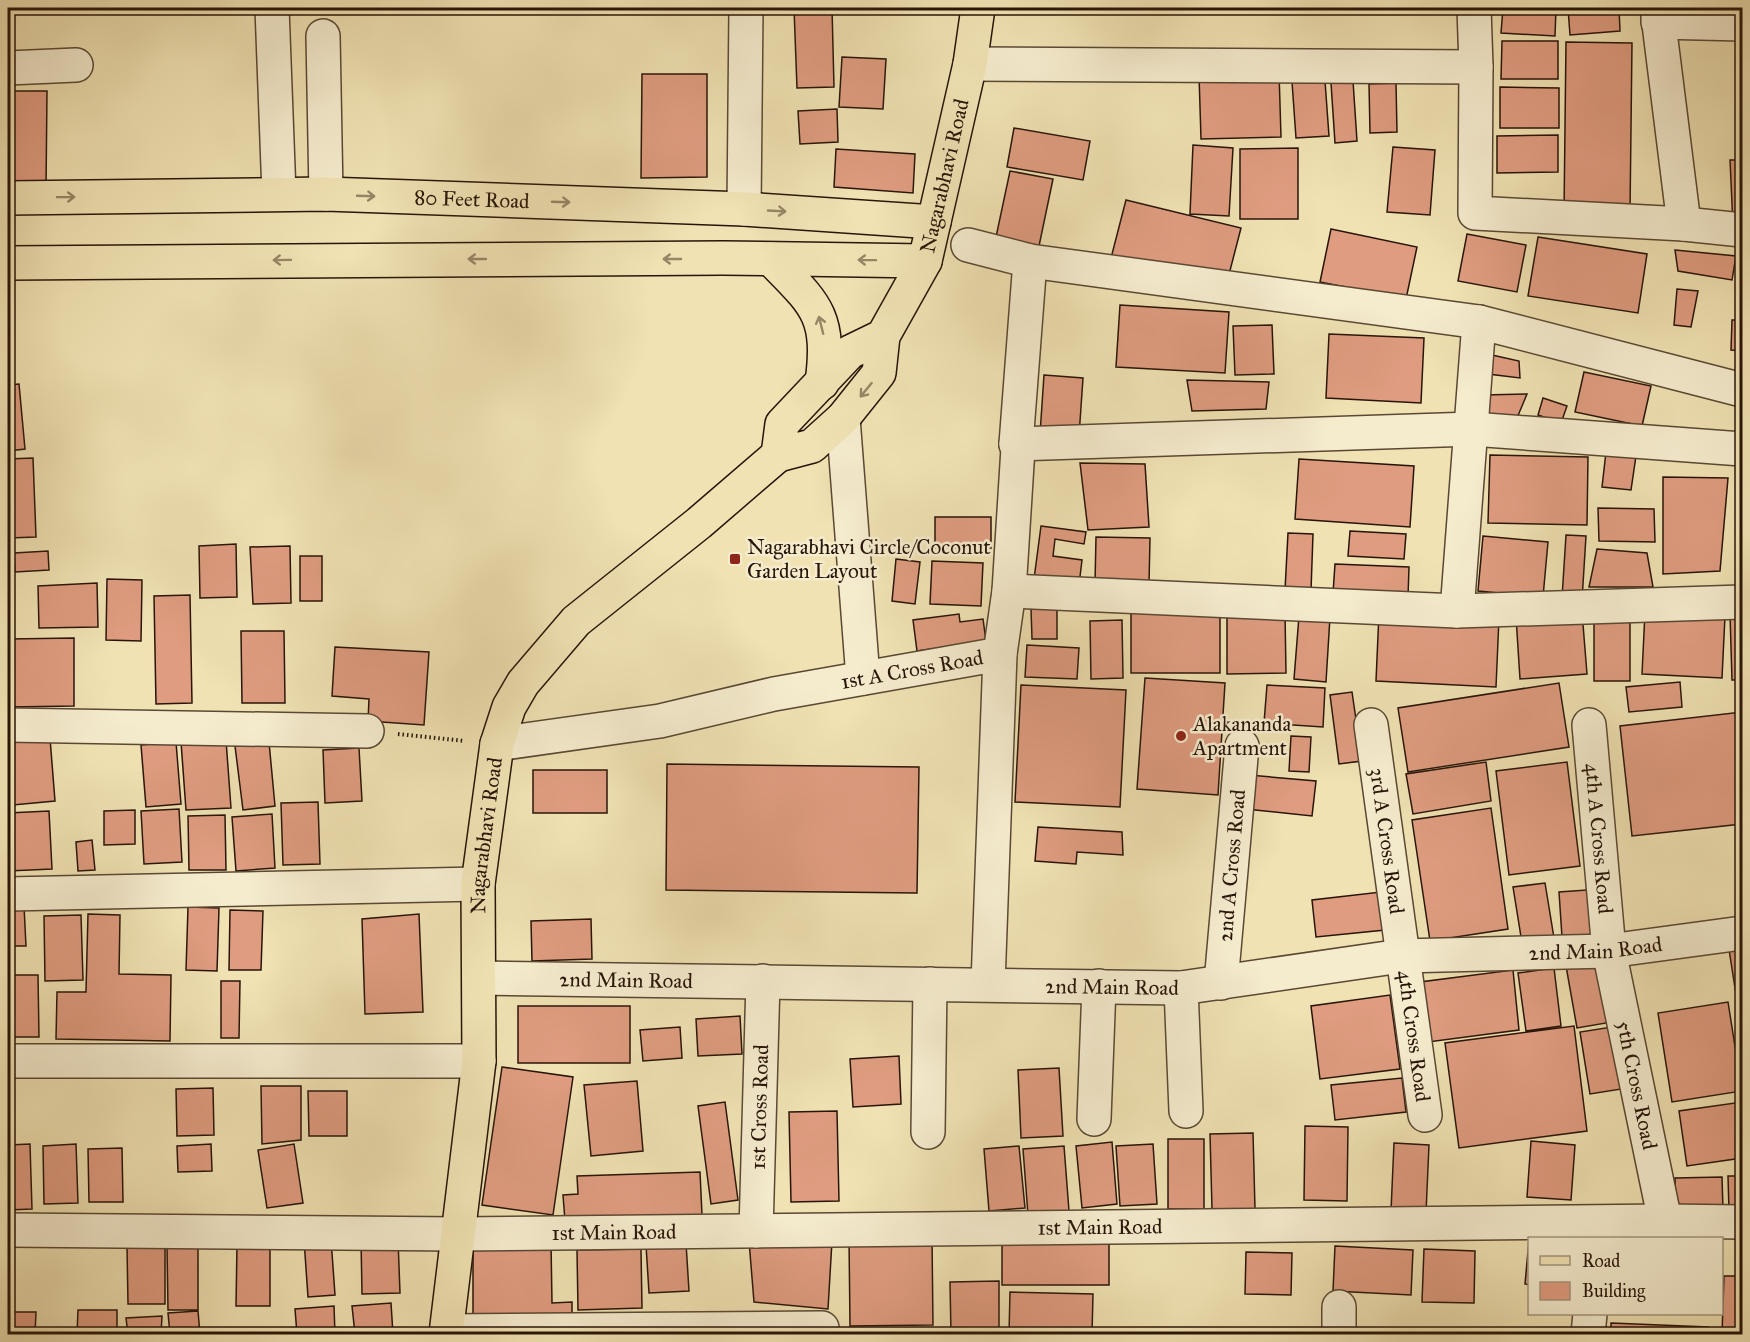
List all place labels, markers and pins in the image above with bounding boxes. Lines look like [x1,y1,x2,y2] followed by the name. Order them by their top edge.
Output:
[747,534,991,584] place label: Nagarabhavi Circle/Coconut Garden Layout
[728,552,742,566] marker: Nagarabhavi Circle/Coconut Garden Layout
[1192,711,1291,761] place label: Alakananda Apartment
[1174,729,1188,743] marker: Alakananda Apartment

